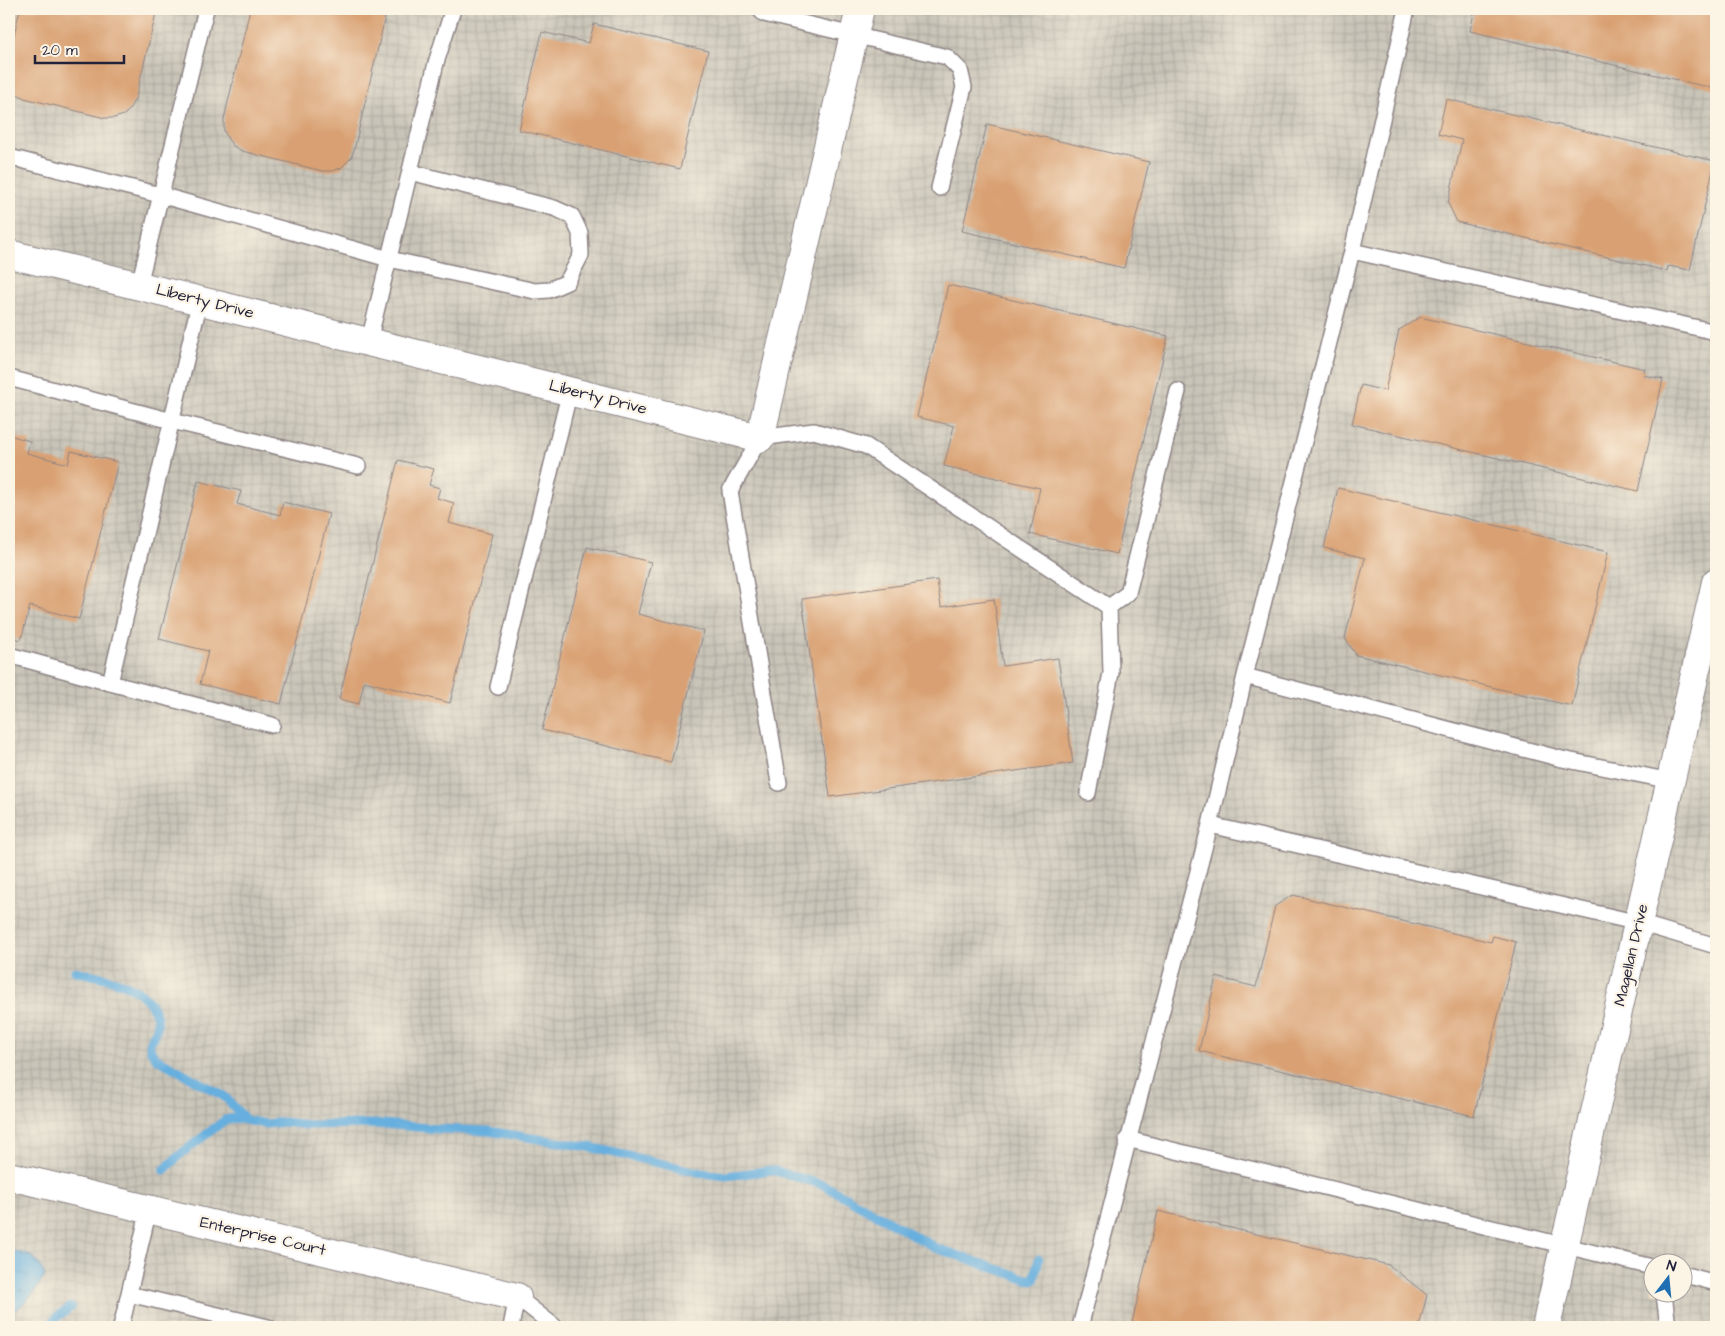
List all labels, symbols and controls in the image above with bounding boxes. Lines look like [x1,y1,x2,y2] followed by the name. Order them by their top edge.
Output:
[35,32,124,64] scale bar
[42,40,78,61] text: 20 m
[153,278,257,325] street label: Liberty Drive
[546,374,650,421] street label: Liberty Drive
[1609,901,1655,1009] street label: Magellan Drive
[198,1211,329,1261] street label: Enterprise Court
[1642,1254,1692,1304] north arrow
[1664,1256,1678,1277] text: N

